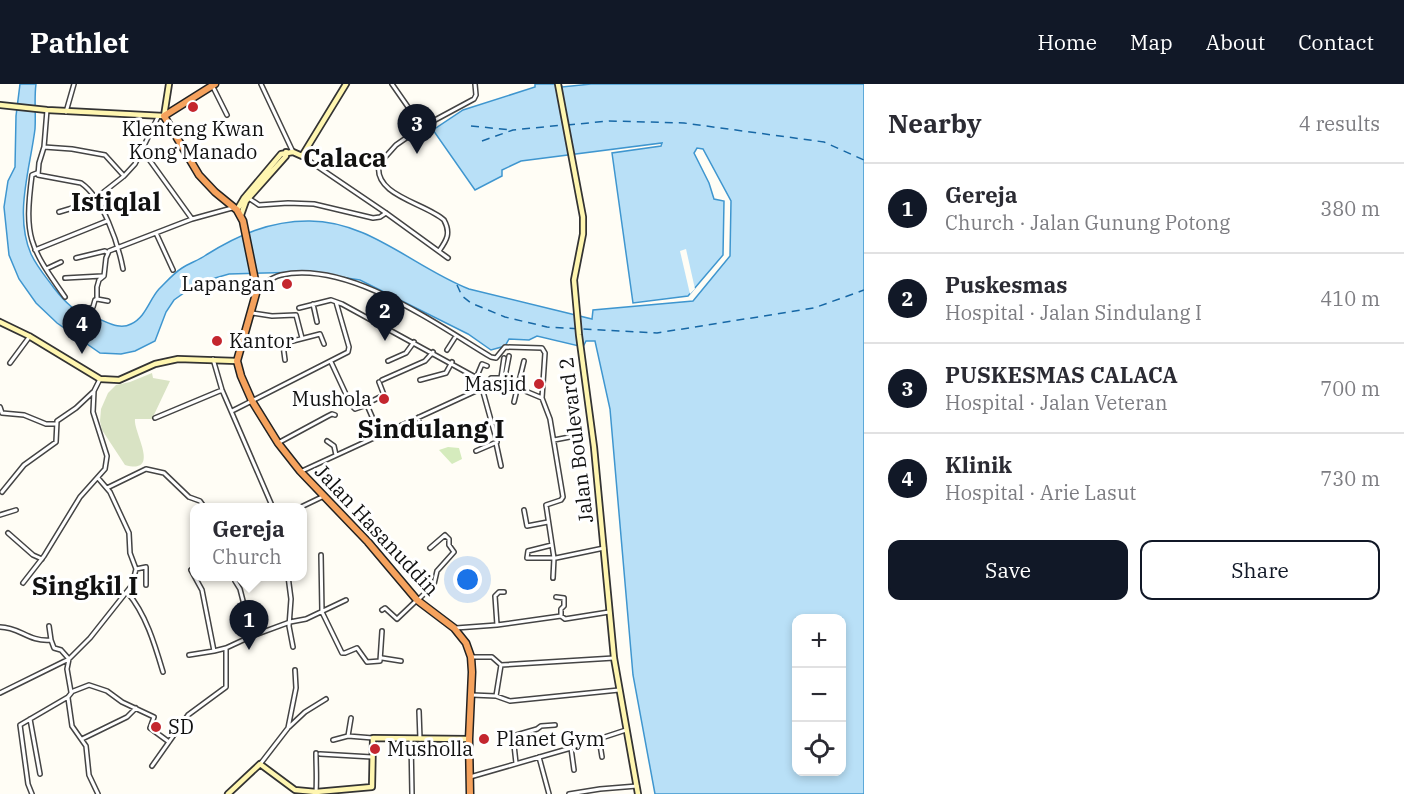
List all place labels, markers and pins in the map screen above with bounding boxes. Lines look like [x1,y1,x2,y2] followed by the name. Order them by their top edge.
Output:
[186,100,200,114] marker: Klenteng Kwan Kong Manado
[398,104,436,154] pin: 3
[122,115,264,165] place label: Klenteng Kwan Kong Manado
[182,270,275,297] place label: Lapangan
[280,277,294,291] marker: Lapangan
[366,292,404,341] pin: 2
[62,304,101,354] pin: 4
[229,327,294,354] place label: Kantor
[210,334,224,348] marker: Kantor
[464,370,527,397] place label: Masjid
[532,377,546,391] marker: Masjid
[292,385,372,412] place label: Mushola
[377,392,391,406] marker: Mushola
[230,600,268,650] pin: 1
[168,713,194,740] place label: SD
[149,720,163,734] marker: SD
[496,725,605,752] place label: Planet Gym
[477,732,491,746] marker: Planet Gym
[387,735,473,762] place label: Musholla
[368,742,382,756] marker: Musholla

